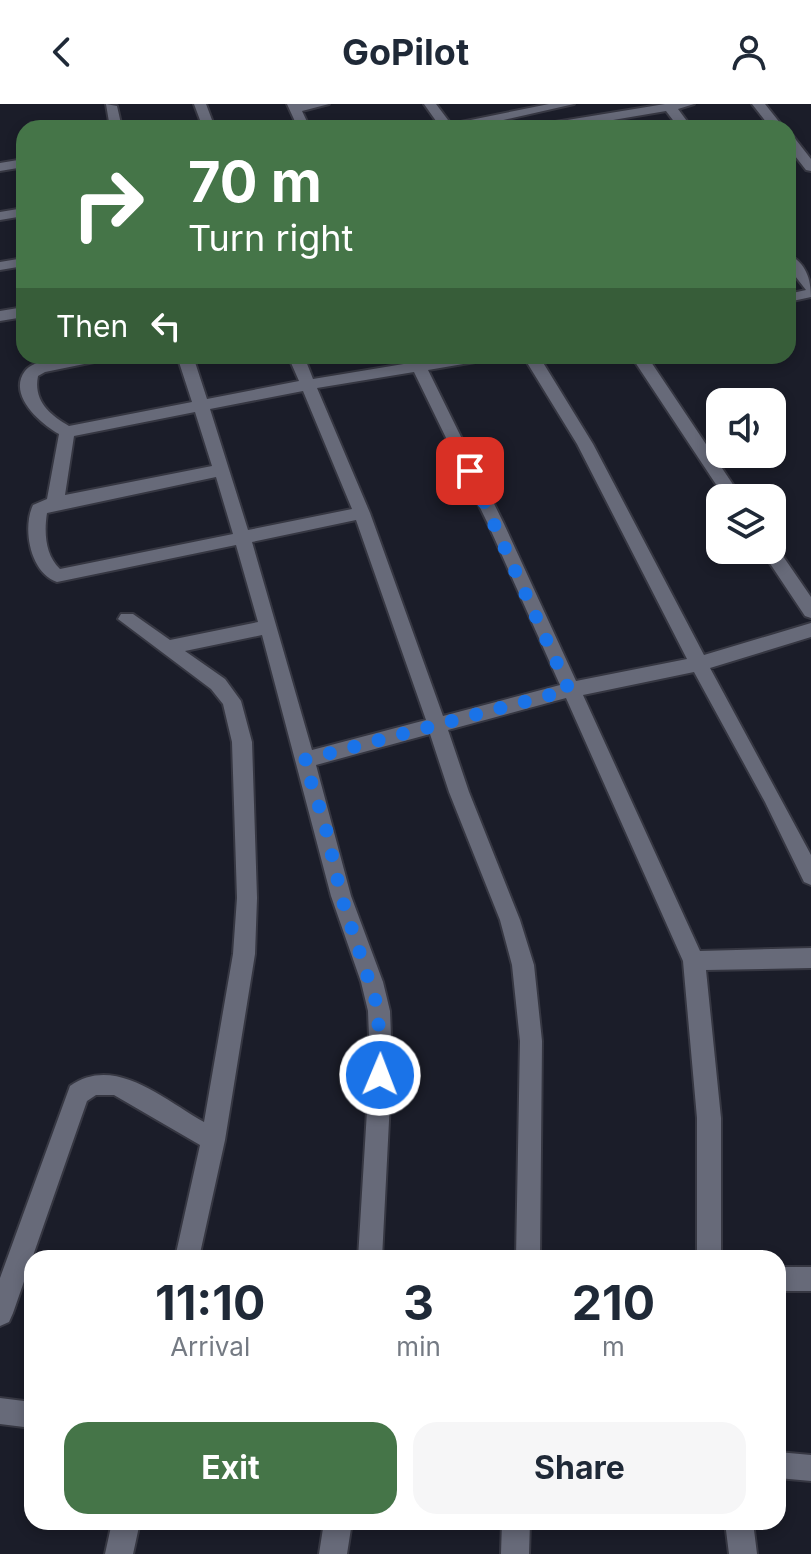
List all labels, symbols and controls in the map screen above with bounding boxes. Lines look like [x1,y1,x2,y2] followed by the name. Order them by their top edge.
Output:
[40,30,84,74] icon: back
[342,30,469,74] text: GoPilot
[727,30,771,74] icon: person
[188,148,322,216] text: 70 m
[56,152,160,256] icon: right
[188,216,353,260] text: Turn right
[144,304,188,348] icon: left
[56,308,128,344] text: Then
[706,388,786,564] map controls
[706,388,786,468] button: sound
[436,437,504,505] pin
[448,449,492,493] icon: arrive
[706,484,786,564] button: layers
[338,1033,422,1117] position arrow
[155,1273,265,1332] text: 11:10
[403,1273,434,1332] text: 3
[572,1273,655,1332] text: 210
[170,1331,250,1362] text: Arrival
[396,1331,441,1362] text: min
[602,1331,625,1362] text: m
[64,1422,397,1514] button: Exit
[413,1422,746,1514] button: Share

